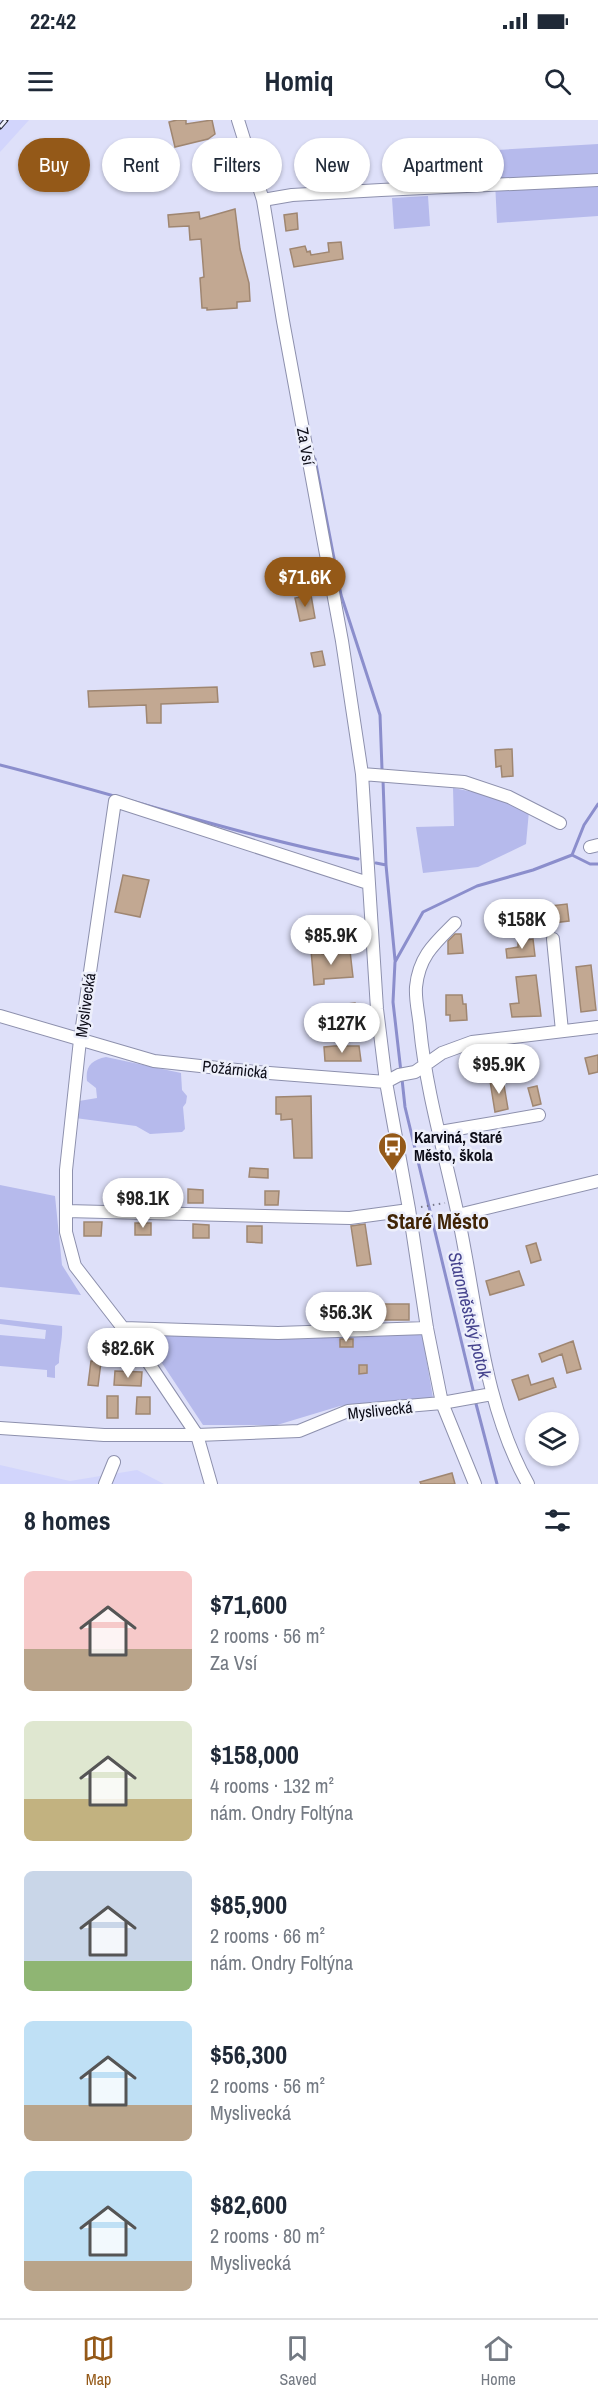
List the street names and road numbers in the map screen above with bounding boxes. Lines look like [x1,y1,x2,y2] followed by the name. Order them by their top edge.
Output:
[292,425,320,467] street label: Za Vsí
[70,971,101,1039] street label: Myslivecká
[201,1055,269,1083] street label: Požárnická
[347,1396,414,1424] street label: Myslivecká

